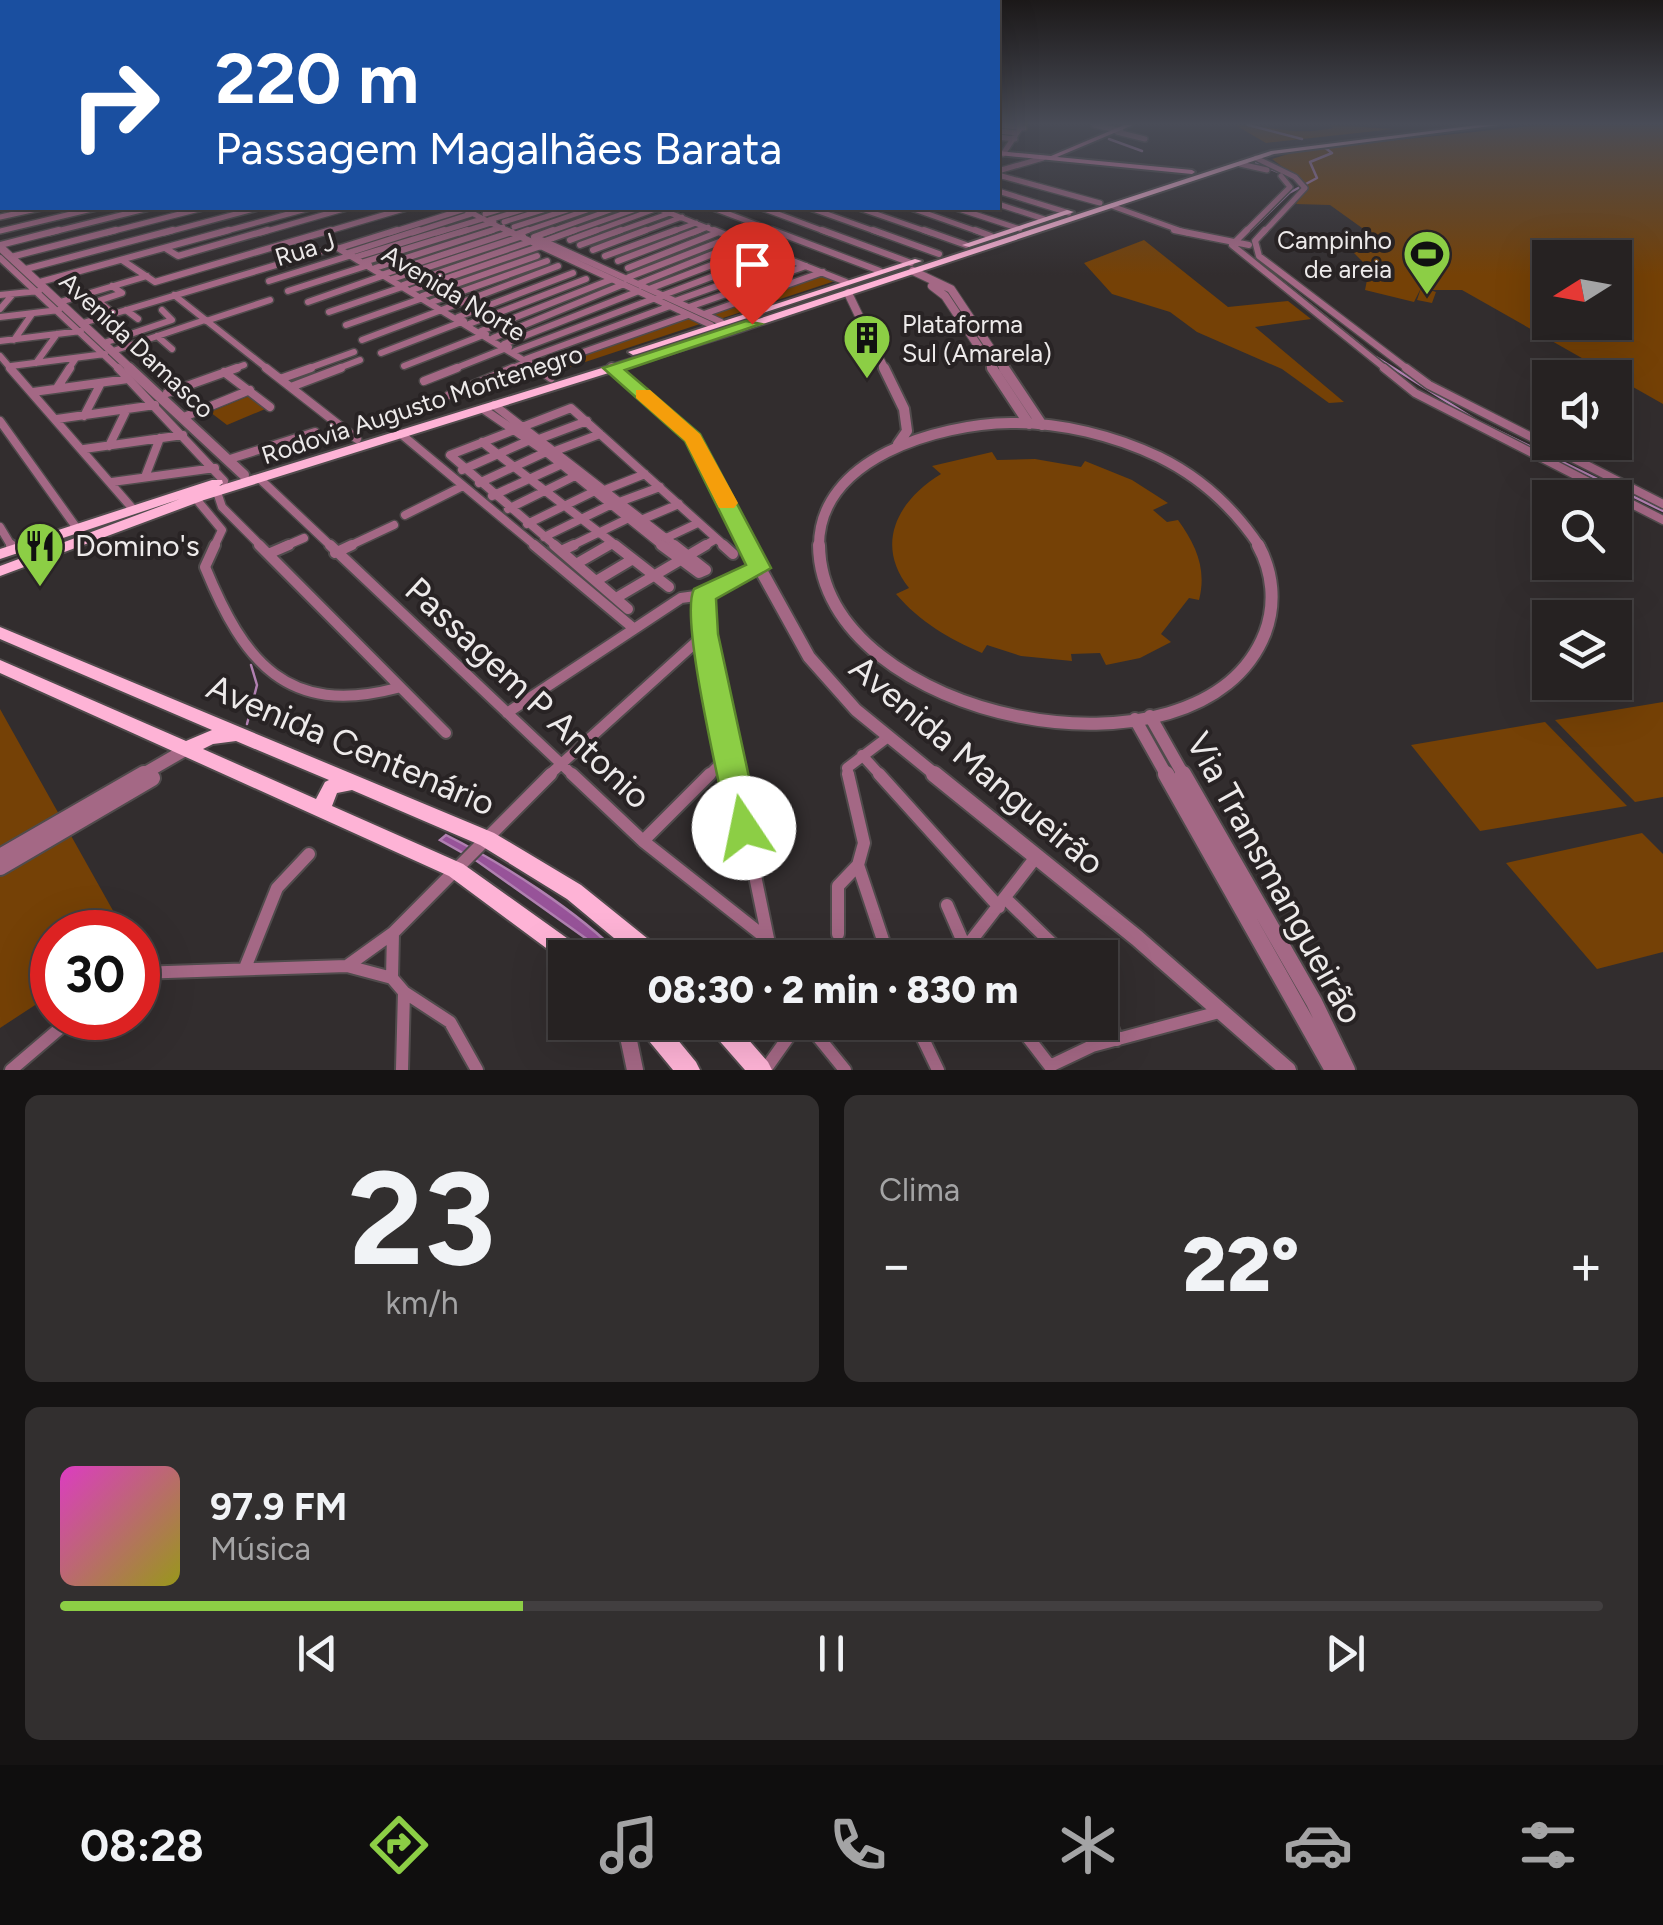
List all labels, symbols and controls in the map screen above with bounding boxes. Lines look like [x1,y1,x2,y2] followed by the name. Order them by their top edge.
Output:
[215,36,419,121] text: 220 m
[50,40,180,170] icon: right
[215,121,782,175] text: Passagem Magalhães Barata
[710,222,795,325] pin
[1277,225,1392,284] place label: Campinho de areia
[271,226,339,272] street label: Rua J
[1401,228,1453,296] sports icon: Campinho de areia
[725,237,780,292] icon: arrive
[377,239,531,347] street label: Avenida Norte
[1532,240,1632,340] north arrow
[1532,240,1632,700] map controls
[54,266,220,424] street label: Avenida Damasco
[902,309,1052,368] place label: Plataforma Sul (Amarela)
[841,312,893,380] building icon: Plataforma Sul (Amarela)
[258,338,586,470] street label: Rodovia Augusto Montenegro
[1532,360,1632,460] button: sound
[1532,480,1632,580] button: search
[14,520,66,588] restaurant icon: Domino's
[75,527,200,564] place label: Domino's
[397,569,659,817] street label: Passagem P Antonio
[1532,600,1632,700] button: layers
[841,646,1113,884] street label: Avenida Mangueirão
[201,665,501,825] street label: Avenida Centenário
[1177,725,1373,1031] street label: Via Transmangueirão
[692,776,796,880] position arrow
[30,910,160,1040] speed limit sign: 30
[648,967,1018,1013] text: 08:30 · 2 min · 830 m
[348,1141,496,1297] text: 23
[879,1171,960,1209] text: Clima
[1183,1220,1299,1310] text: 22°
[879,1232,913,1298] text: −
[1569,1232,1603,1298] text: +
[385,1284,459,1322] text: km/h
[210,1484,347,1530] text: 97.9 FM
[210,1530,311,1568] text: Música
[290,1626,345,1681] icon: previous
[804,1626,859,1681] icon: pause
[1318,1626,1373,1681] icon: next
[364,1810,434,1880] icon: directions
[594,1810,664,1880] icon: music
[823,1810,893,1880] icon: phone
[1053,1810,1123,1880] icon: climate
[1283,1810,1353,1880] icon: car
[1513,1810,1583,1880] icon: filters
[80,1818,204,1872] text: 08:28

